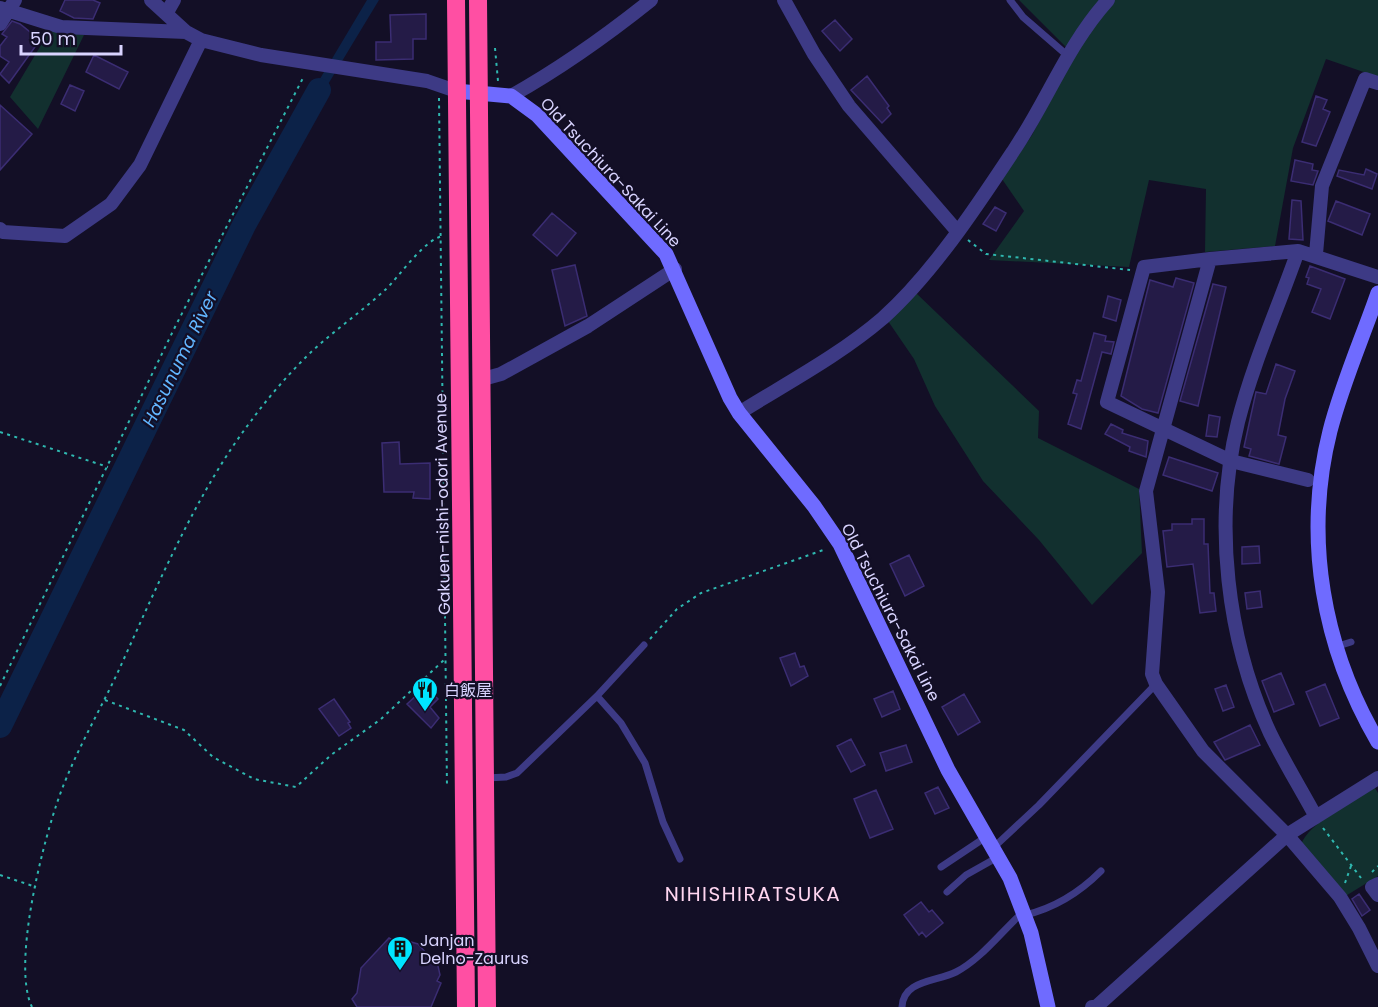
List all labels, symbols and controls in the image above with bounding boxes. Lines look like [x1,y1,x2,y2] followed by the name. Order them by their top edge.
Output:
[21,18,122,56] scale bar
[30,26,76,51] text: 50 m
[535,92,686,252] street label: Old Tsuchiura-Sakai Line
[136,286,224,431] water label: Hasunuma River
[429,393,456,615] street label: Gakuen-nishi-odori Avenue
[836,519,946,705] street label: Old Tsuchiura-Sakai Line
[410,675,440,713] restaurant icon: 白飯屋
[444,679,492,702] place label: 白飯屋
[665,880,841,908] district label: NIHISHIRATSUKA
[420,929,529,970] place label: Janjan Delno-Zaurus
[385,934,415,972] building icon: Janjan Delno-Zaurus

